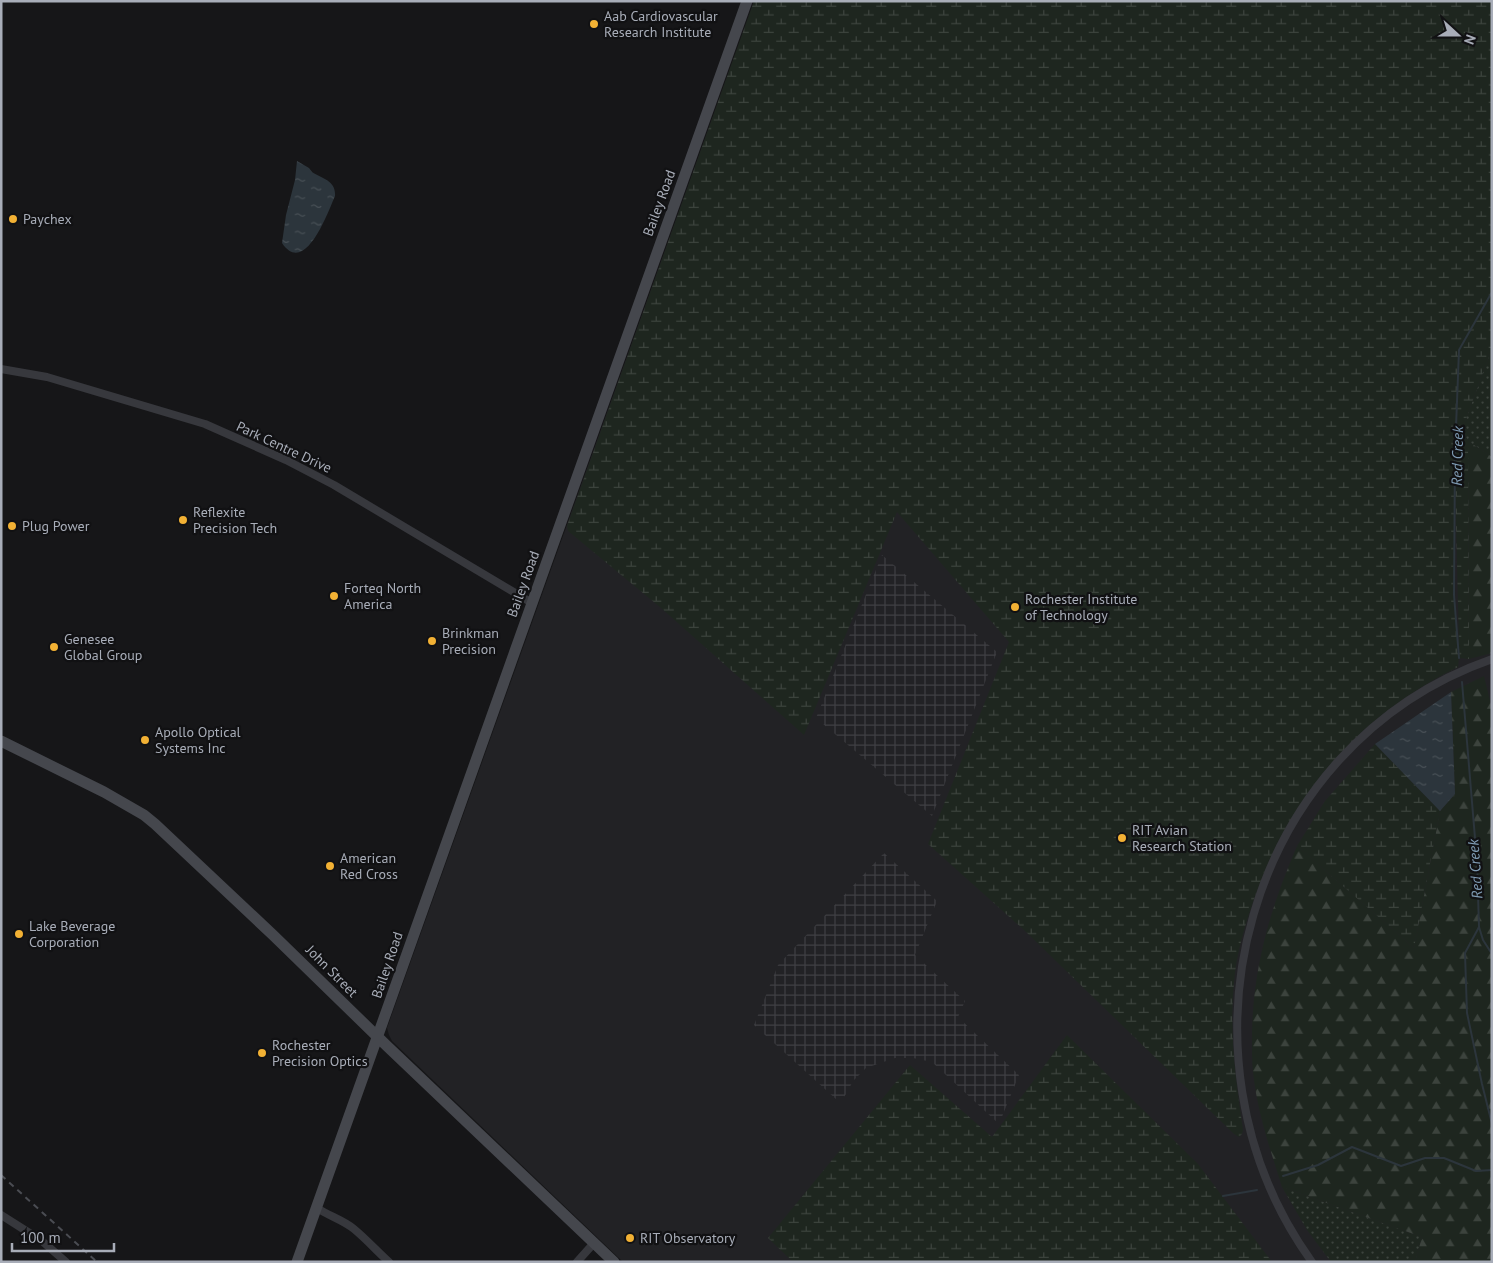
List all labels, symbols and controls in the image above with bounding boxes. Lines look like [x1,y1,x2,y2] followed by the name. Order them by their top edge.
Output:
[604,7,718,41] place label: Aab Cardiovascular Research Institute
[1433,10,1483,60] north arrow
[588,18,600,30] marker: Aab Cardiovascular Research Institute
[1460,32,1480,47] text: N
[639,167,679,239] street label: Bailey Road
[23,210,72,228] place label: Paychex
[7,213,19,225] marker: Paychex
[233,417,335,477] street label: Park Centre Drive
[1447,425,1467,486] water label: Red Creek
[193,503,277,537] place label: Reflexite Precision Tech
[177,514,189,526] marker: Reflexite Precision Tech
[22,517,90,535] place label: Plug Power
[6,520,18,532] marker: Plug Power
[503,548,543,620] street label: Bailey Road
[344,579,421,613] place label: Forteq North America
[328,590,340,602] marker: Forteq North America
[1025,590,1137,624] place label: Rochester Institute of Technology
[1009,601,1021,613] marker: Rochester Institute of Technology
[442,624,499,658] place label: Brinkman Precision
[64,630,142,664] place label: Genesee Global Group
[426,635,438,647] marker: Brinkman Precision
[48,641,60,653] marker: Genesee Global Group
[155,723,241,757] place label: Apollo Optical Systems Inc
[139,734,151,746] marker: Apollo Optical Systems Inc
[1132,821,1232,855] place label: RIT Avian Research Station
[1116,832,1128,844] marker: RIT Avian Research Station
[1463,837,1487,899] water label: Red Creek
[340,849,398,883] place label: American Red Cross
[324,860,336,872] marker: American Red Cross
[29,917,115,951] place label: Lake Beverage Corporation
[13,928,25,940] marker: Lake Beverage Corporation
[367,929,407,1001] street label: Bailey Road
[301,940,362,1001] street label: John Street
[272,1036,368,1070] place label: Rochester Precision Optics
[256,1047,268,1059] marker: Rochester Precision Optics
[12,1220,115,1252] scale bar
[20,1228,61,1247] text: 100 m
[640,1229,736,1247] place label: RIT Observatory
[624,1232,636,1244] marker: RIT Observatory

